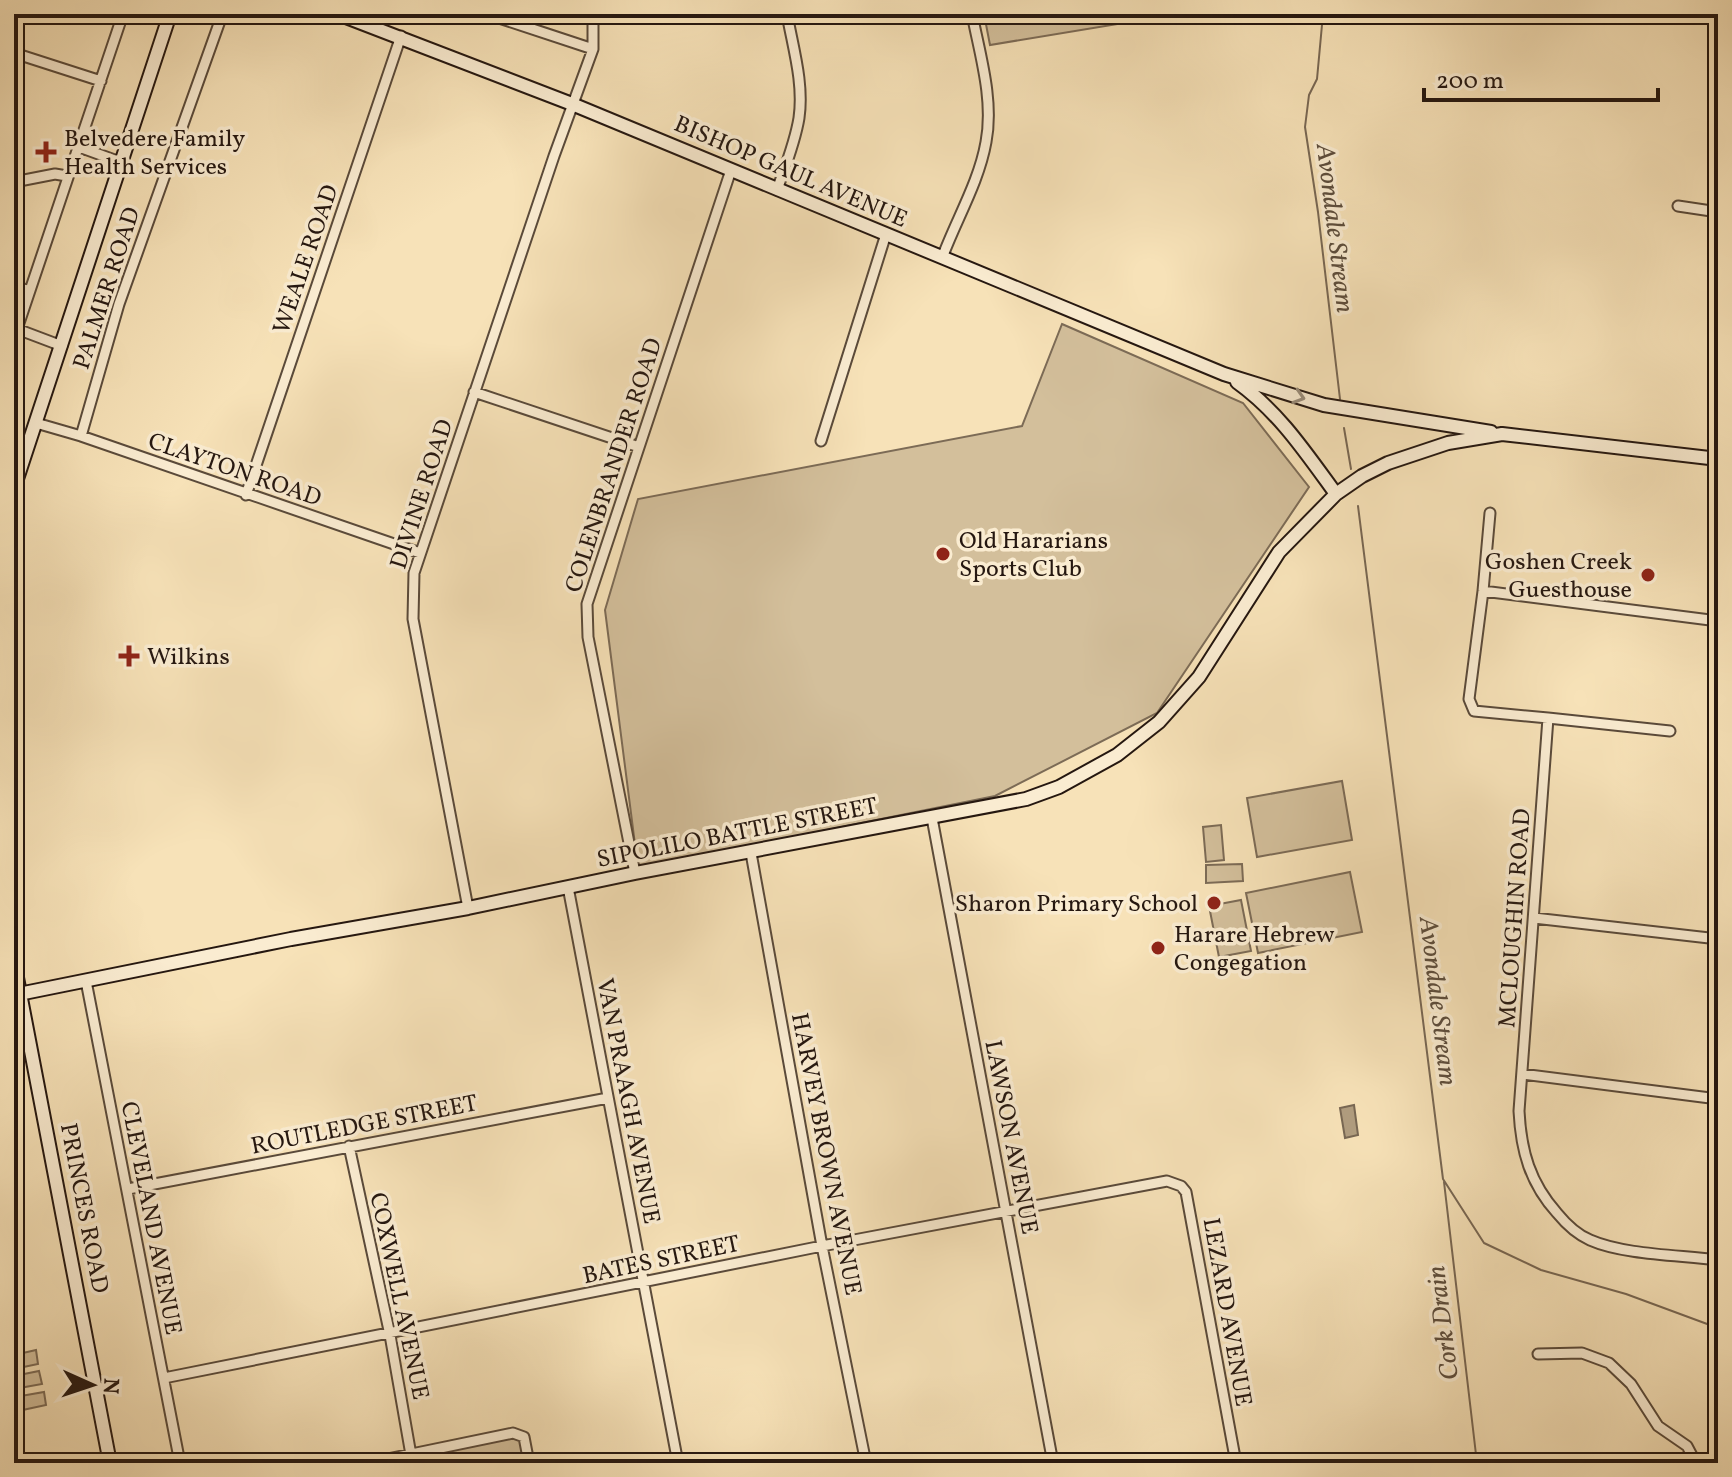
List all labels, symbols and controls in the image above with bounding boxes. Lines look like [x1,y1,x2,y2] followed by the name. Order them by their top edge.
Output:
[1424,52,1658,102] scale bar
[1436,65,1504,99] text: 200 m
[668,108,912,238] street label: BISHOP GAUL AVENUE
[64,123,245,185] place label: Belvedere Family Health Services
[35,141,57,163] marker: Belvedere Family Health Services
[1306,141,1362,315] water label: Avondale Stream
[265,180,348,339] street label: WEALE ROAD
[66,203,150,374] street label: PALMER ROAD
[558,334,672,597] street label: COLENBRANDER ROAD
[1291,388,1305,404] one-way arrow
[383,415,463,574] street label: DIVINE ROAD
[143,425,325,516] street label: CLAYTON ROAD
[959,525,1108,587] place label: Old Hararians Sports Club
[934,545,952,563] marker: Old Hararians Sports Club
[1485,546,1632,608] place label: Goshen Creek Guesthouse
[1639,566,1657,584] marker: Goshen Creek Guesthouse
[147,641,230,675] place label: Wilkins
[118,645,140,667] marker: Wilkins
[594,790,881,878] street label: SIPOLILO BATTLE STREET
[1491,807,1541,1029] street label: MCLOUGHIN ROAD
[955,888,1198,922] place label: Sharon Primary School
[1205,894,1223,912] marker: Sharon Primary School
[1409,914,1465,1088] water label: Avondale Stream
[1174,919,1335,981] place label: Harare Hebrew Congegation
[1149,939,1167,957] marker: Harare Hebrew Congegation
[587,976,668,1227] street label: VAN PRAAGH AVENUE
[781,1010,869,1299] street label: HARVEY BROWN AVENUE
[975,1037,1046,1237] street label: LAWSON AVENUE
[248,1087,481,1165] street label: ROUTLEDGE STREET
[111,1099,189,1338] street label: CLEVELAND AVENUE
[50,1120,116,1296] street label: PRINCES ROAD
[359,1190,437,1403] street label: COXWELL AVENUE
[1193,1215,1259,1409] street label: LEZARD AVENUE
[580,1228,743,1294] street label: BATES STREET
[1419,1263,1469,1382] water label: Cork Drain
[52,1345,132,1425] north arrow
[94,1377,125,1395] text: N

